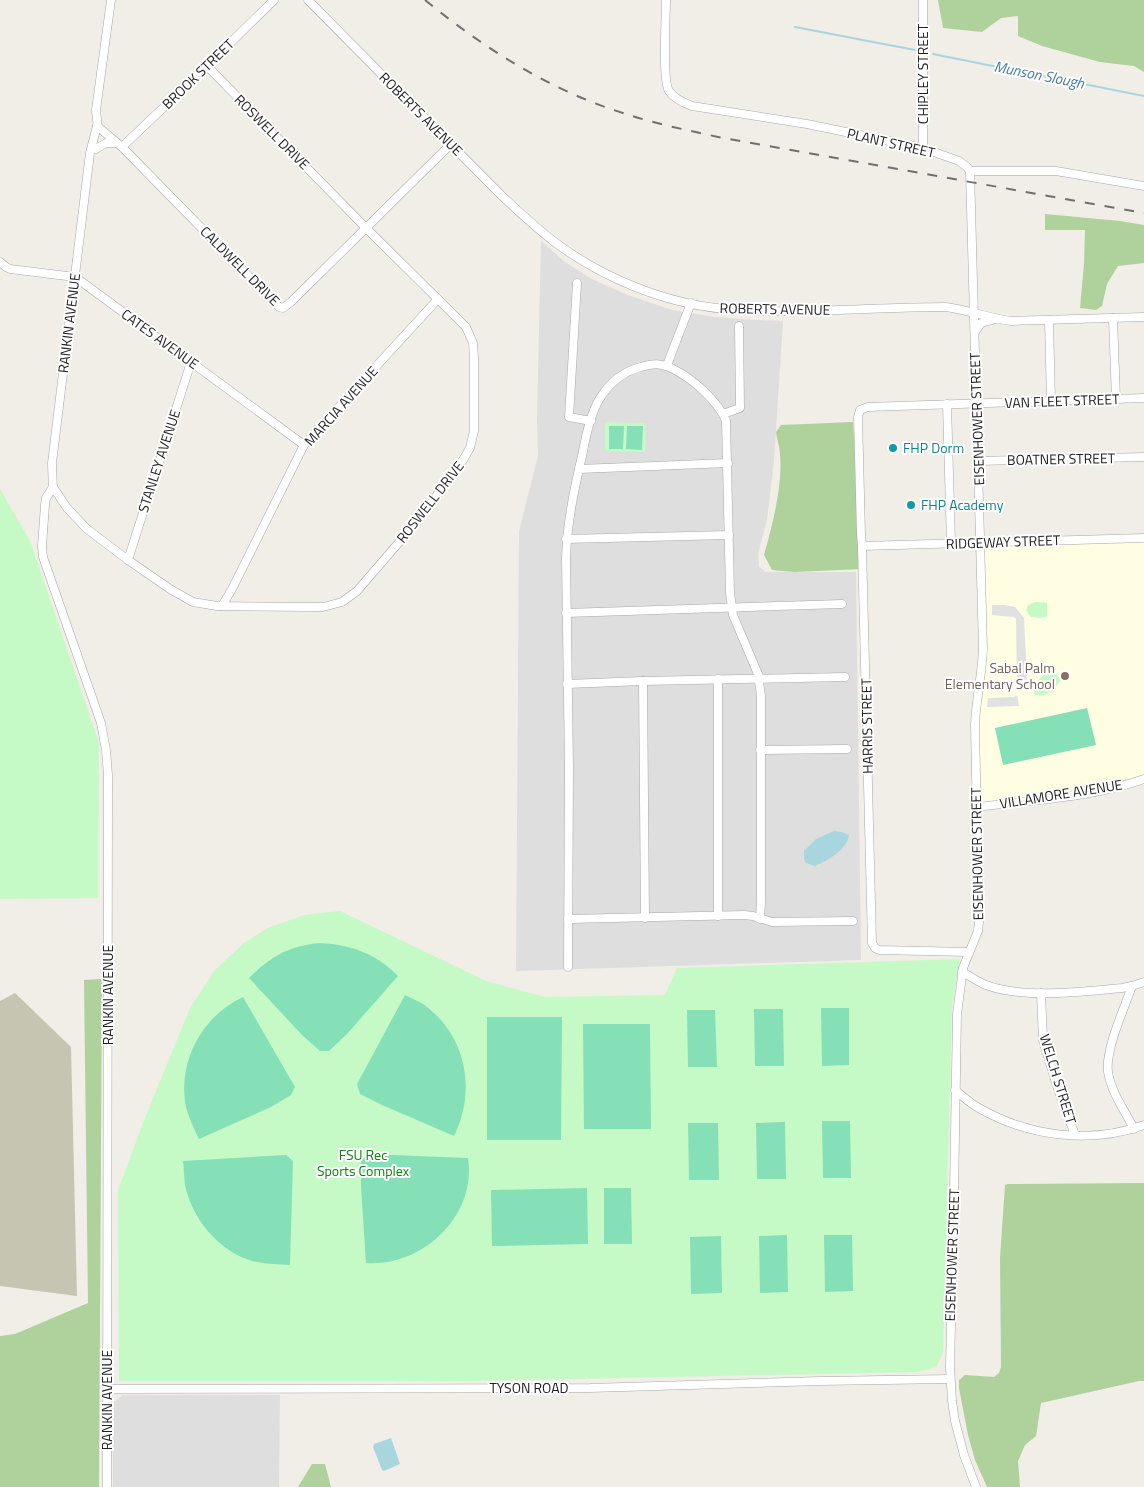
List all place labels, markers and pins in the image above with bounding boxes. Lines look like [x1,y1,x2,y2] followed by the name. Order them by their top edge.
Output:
[903,437,964,458] place label: FHP Dorm
[887,442,899,454] marker: FHP Dorm
[921,494,1004,515] place label: FHP Academy
[905,499,917,511] marker: FHP Academy
[945,657,1055,694] place label: Sabal Palm Elementary School
[1059,670,1071,682] marker: Sabal Palm Elementary School

